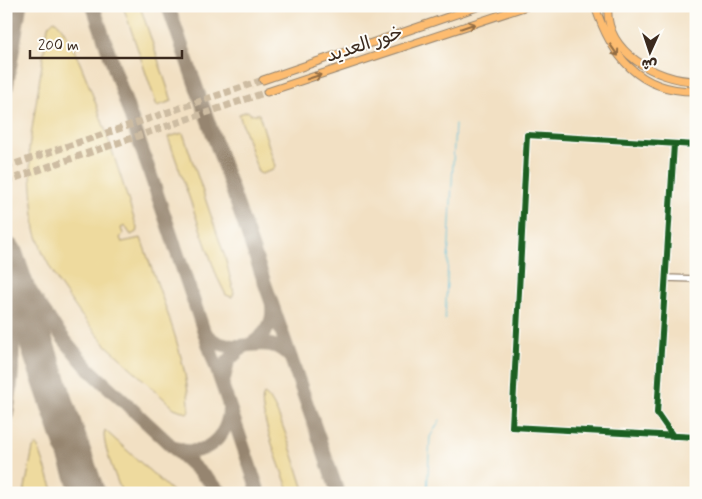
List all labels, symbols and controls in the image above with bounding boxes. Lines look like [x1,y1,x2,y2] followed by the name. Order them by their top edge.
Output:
[323,20,406,69] street label: خور العديد
[460,21,475,30] one-way arrow
[30,28,182,60] scale bar
[624,28,674,78] north arrow
[38,36,79,56] text: 200 m
[609,43,619,57] one-way arrow
[641,55,658,73] text: ش
[305,71,321,81] one-way arrow

